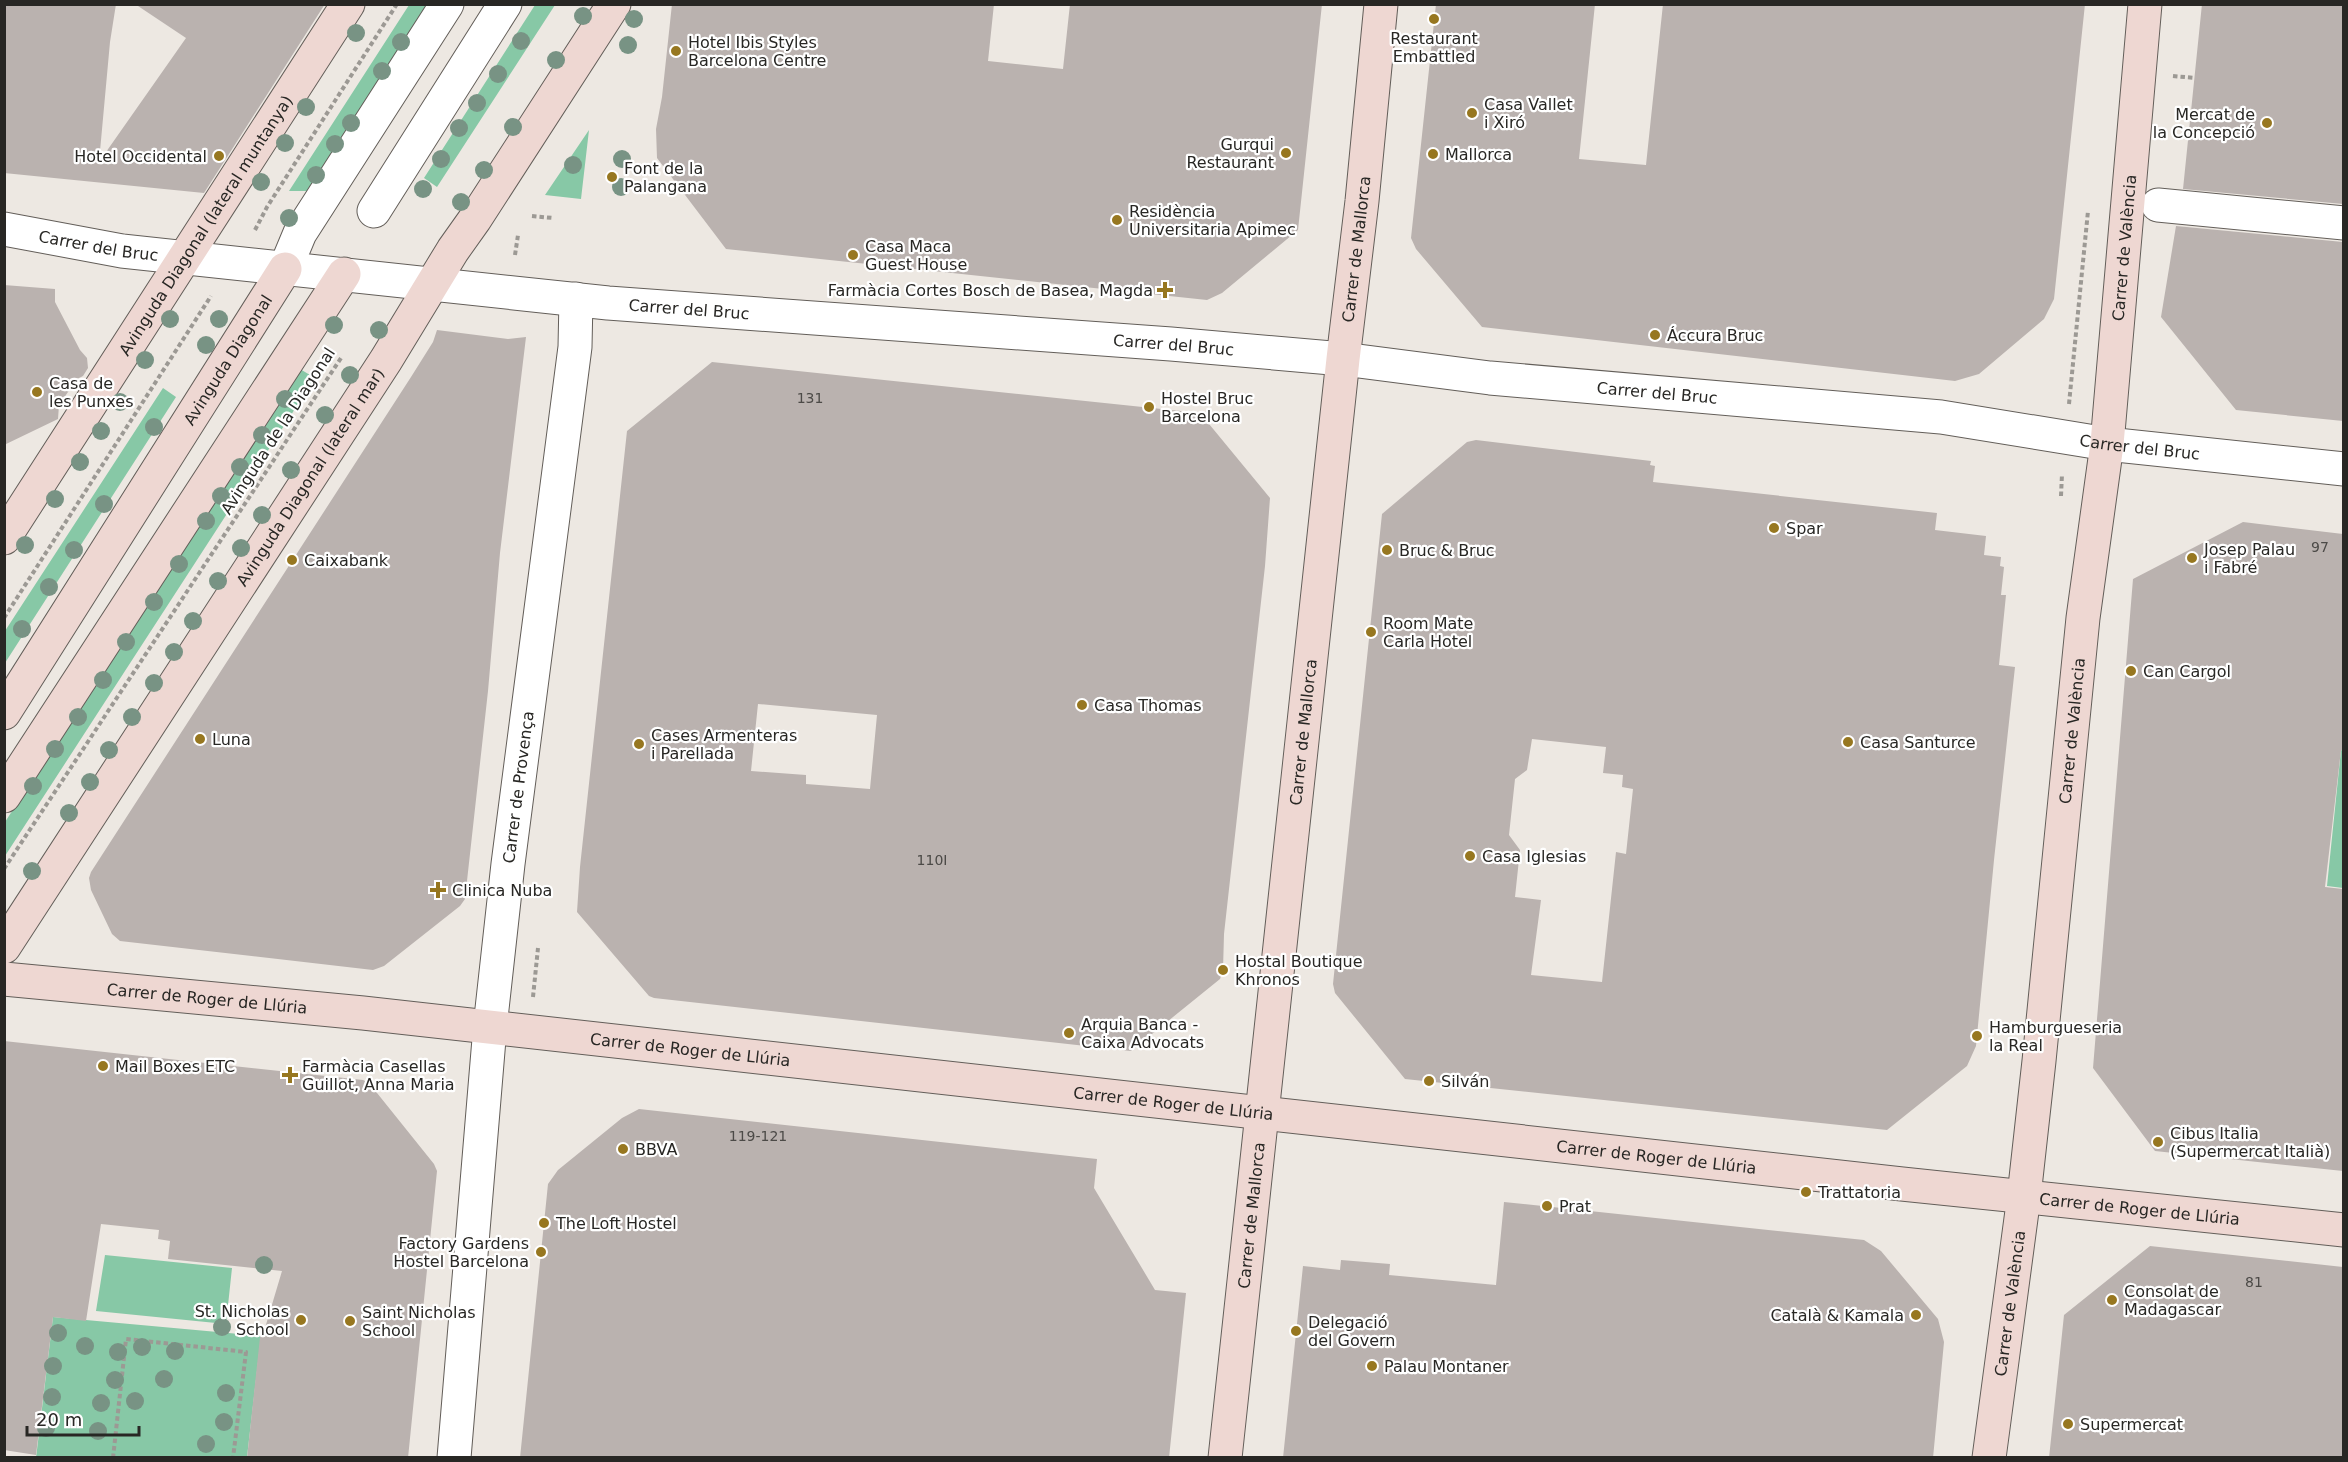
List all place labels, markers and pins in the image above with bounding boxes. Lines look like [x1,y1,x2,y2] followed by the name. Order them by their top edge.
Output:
[1427,12,1441,26] marker: Restaurant Embattled
[1390,29,1478,66] place label: Restaurant Embattled
[688,33,826,70] place label: Hotel Ibis Styles Barcelona Centre
[669,44,683,58] marker: Hotel Ibis Styles Barcelona Centre
[1484,95,1573,132] place label: Casa Vallet i Xiró
[2153,105,2255,142] place label: Mercat de la Concepció
[1465,106,1479,120] marker: Casa Vallet i Xiró
[2260,116,2274,130] marker: Mercat de la Concepció
[1186,135,1274,172] place label: Gurqui Restaurant
[1445,145,1512,164] place label: Mallorca
[1279,146,1293,160] marker: Gurqui Restaurant
[74,147,207,166] place label: Hotel Occidental
[1426,147,1440,161] marker: Mallorca
[212,149,226,163] marker: Hotel Occidental
[624,159,707,196] place label: Font de la Palangana
[605,170,619,184] marker: Font de la Palangana
[1129,202,1296,239] place label: Residència Universitaria Apimec
[1110,213,1124,227] marker: Residència Universitaria Apimec
[865,237,967,274] place label: Casa Maca Guest House
[846,248,860,262] marker: Casa Maca Guest House
[828,281,1153,300] place label: Farmàcia Cortes Bosch de Basea, Magda
[1158,283,1172,297] marker: Farmàcia Cortes Bosch de Basea, Magda
[1667,326,1763,345] place label: Áccura Bruc
[1648,328,1662,342] marker: Áccura Bruc
[49,374,134,411] place label: Casa de les Punxes
[30,385,44,399] marker: Casa de les Punxes
[1161,389,1253,426] place label: Hostel Bruc Barcelona
[1142,400,1156,414] marker: Hostel Bruc Barcelona
[1786,519,1823,538] place label: Spar
[1767,521,1781,535] marker: Spar
[2203,540,2295,577] place label: Josep Palau i Fabré
[1399,541,1495,560] place label: Bruc & Bruc
[1380,543,1394,557] marker: Bruc & Bruc
[304,551,389,570] place label: Caixabank
[2185,551,2199,565] marker: Josep Palau i Fabré
[285,553,299,567] marker: Caixabank
[1383,614,1473,651] place label: Room Mate Carla Hotel
[1364,625,1378,639] marker: Room Mate Carla Hotel
[2143,662,2231,681] place label: Can Cargol
[2124,664,2138,678] marker: Can Cargol
[1094,696,1202,715] place label: Casa Thomas
[1075,698,1089,712] marker: Casa Thomas
[651,726,797,763] place label: Cases Armenteras i Parellada
[212,730,251,749] place label: Luna
[193,732,207,746] marker: Luna
[1860,733,1976,752] place label: Casa Santurce
[1841,735,1855,749] marker: Casa Santurce
[632,737,646,751] marker: Cases Armenteras i Parellada
[1482,847,1586,866] place label: Casa Iglesias
[1463,849,1477,863] marker: Casa Iglesias
[429,881,447,899] marker: Clinica Nuba
[452,881,552,900] place label: Clinica Nuba
[1235,952,1363,989] place label: Hostal Boutique Khronos
[1216,963,1230,977] marker: Hostal Boutique Khronos
[1081,1015,1204,1052] place label: Arquia Banca - Caixa Advocats
[1989,1018,2122,1055] place label: Hamburgueseria la Real
[1062,1026,1076,1040] marker: Arquia Banca - Caixa Advocats
[1970,1029,1984,1043] marker: Hamburgueseria la Real
[115,1057,235,1076] place label: Mail Boxes ETC
[302,1057,455,1094] place label: Farmàcia Casellas Guillot, Anna Maria
[96,1059,110,1073] marker: Mail Boxes ETC
[283,1068,297,1082] marker: Farmàcia Casellas Guillot, Anna Maria
[1441,1072,1489,1091] place label: Silván
[1422,1074,1436,1088] marker: Silván
[2170,1124,2330,1161] place label: Cibus Italia (Supermercat Italià)
[2151,1135,2165,1149] marker: Cibus Italia (Supermercat Italià)
[635,1140,677,1159] place label: BBVA
[616,1142,630,1156] marker: BBVA
[1817,1183,1901,1202] place label: Trattatoria
[1799,1185,1813,1199] marker: Trattatoria
[1559,1197,1591,1216] place label: Prat
[1540,1199,1554,1213] marker: Prat
[555,1214,677,1233] place label: The Loft Hostel
[537,1216,551,1230] marker: The Loft Hostel
[393,1234,529,1271] place label: Factory Gardens Hostel Barcelona
[534,1245,548,1259] marker: Factory Gardens Hostel Barcelona
[2124,1282,2221,1319] place label: Consolat de Madagascar
[2105,1293,2119,1307] marker: Consolat de Madagascar
[195,1302,289,1339] place label: St. Nicholas School
[362,1303,476,1340] place label: Saint Nicholas School
[1770,1306,1904,1325] place label: Català & Kamala
[1909,1308,1923,1322] marker: Català & Kamala
[294,1313,308,1327] marker: St. Nicholas School
[1308,1313,1395,1350] place label: Delegació del Govern
[343,1314,357,1328] marker: Saint Nicholas School
[1289,1324,1303,1338] marker: Delegació del Govern
[1384,1357,1509,1376] place label: Palau Montaner
[1365,1359,1379,1373] marker: Palau Montaner
[2080,1415,2183,1434] place label: Supermercat
[2061,1417,2075,1431] marker: Supermercat

